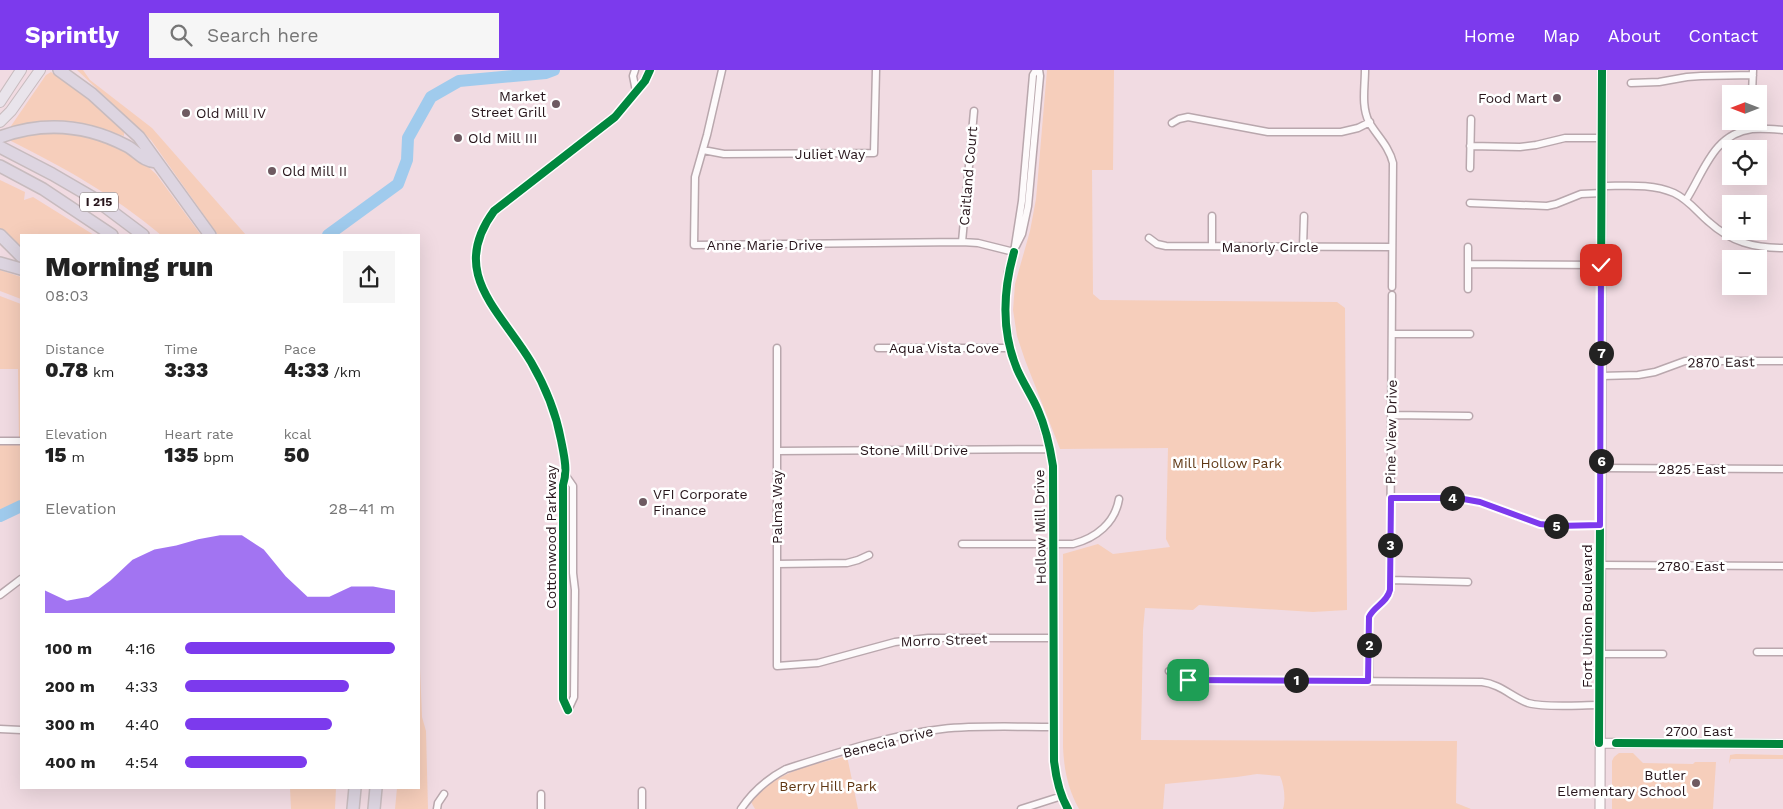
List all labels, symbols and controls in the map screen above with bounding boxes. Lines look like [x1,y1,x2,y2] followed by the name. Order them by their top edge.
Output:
[149,13,499,58] search box
[25,21,119,49] text: Sprintly
[167,21,195,49] icon: search
[207,24,318,47] text: Search here
[1464,25,1515,46] text: Home
[1543,25,1580,46] text: Map
[1608,25,1660,46] text: About
[1688,25,1758,46] text: Contact
[1722,85,1768,130] north arrow
[1722,85,1767,295] map controls
[471,88,547,120] place label: Market Street Grill
[1478,90,1547,106] place label: Food Mart
[1551,92,1563,104] marker: Food Mart
[550,98,562,110] marker: Market Street Grill
[196,105,266,121] place label: Old Mill IV
[180,107,192,119] marker: Old Mill IV
[956,126,980,226] street label: Caitland Court
[468,130,537,146] place label: Old Mill III
[452,132,464,144] marker: Old Mill III
[1722,140,1767,185] button: locate
[795,146,866,162] street label: Juliet Way
[282,163,347,179] place label: Old Mill II
[266,165,278,177] marker: Old Mill II
[80,192,118,212] road number: I 215
[1722,195,1767,240] button: +
[707,237,823,253] street label: Anne Marie Drive
[1221,239,1319,255] street label: Manorly Circle
[1580,244,1622,286] pin
[45,250,213,283] text: Morning run
[1722,250,1767,295] button: −
[343,251,395,303] button: share
[1587,251,1615,279] icon: check
[45,286,89,305] text: 08:03
[889,340,999,356] street label: Aqua Vista Cove
[1588,340,1614,366] pin: 7
[45,341,105,357] text: Distance
[164,341,198,357] text: Time
[284,341,316,357] text: Pace
[1597,345,1606,361] text: 7
[1687,353,1755,371] street label: 2870 East
[45,357,88,382] text: 0.78
[164,357,208,382] text: 3:33
[284,357,329,382] text: 4:33
[88,364,114,380] text: km
[329,364,361,380] text: /km
[1382,379,1400,485] street label: Pine View Drive
[45,426,108,442] text: Elevation
[164,426,234,442] text: Heart rate
[284,426,311,442] text: kcal
[45,442,67,467] text: 15
[164,442,198,467] text: 135
[284,442,310,467] text: 50
[860,442,968,458] street label: Stone Mill Drive
[1588,448,1614,474] pin: 6
[67,449,85,465] text: m
[198,449,234,465] text: bpm
[1597,453,1606,469] text: 6
[1172,455,1282,471] park label: Mill Hollow Park
[1658,461,1726,477] street label: 2825 East
[543,464,559,609] street label: Cottonwood Parkway
[769,469,785,544] street label: Palma Way
[1031,469,1049,585] street label: Hollow Mill Drive
[653,486,748,518] place label: VFI Corporate Finance
[1440,486,1464,510] pin: 4
[1448,490,1457,506] text: 4
[637,496,649,508] marker: VFI Corporate Finance
[45,499,116,518] text: Elevation
[329,499,395,518] text: 28–41 m
[1544,514,1568,538] pin: 5
[1552,518,1561,534] text: 5
[1378,532,1402,558] pin: 3
[1386,537,1395,553] text: 3
[1579,544,1595,688] street label: Fort Union Boulevard
[1657,558,1725,574] street label: 2780 East
[900,630,988,650] street label: Morro Street
[1356,632,1382,658] pin: 2
[1365,637,1374,653] text: 2
[45,639,92,658] text: 100 m
[125,639,155,658] text: 4:16
[1167,659,1209,701] pin
[1174,666,1202,694] icon: arrive
[1284,668,1308,692] pin: 1
[1293,672,1300,688] text: 1
[45,677,95,696] text: 200 m
[125,677,158,696] text: 4:33
[45,715,95,734] text: 300 m
[125,715,159,734] text: 4:40
[841,723,935,761] street label: Benecia Drive
[1665,723,1733,739] street label: 2700 East
[45,753,96,772] text: 400 m
[125,753,159,772] text: 4:54
[1557,767,1687,799] place label: Butler Elementary School
[1690,777,1702,789] marker: Butler Elementary School
[779,778,877,794] park label: Berry Hill Park

